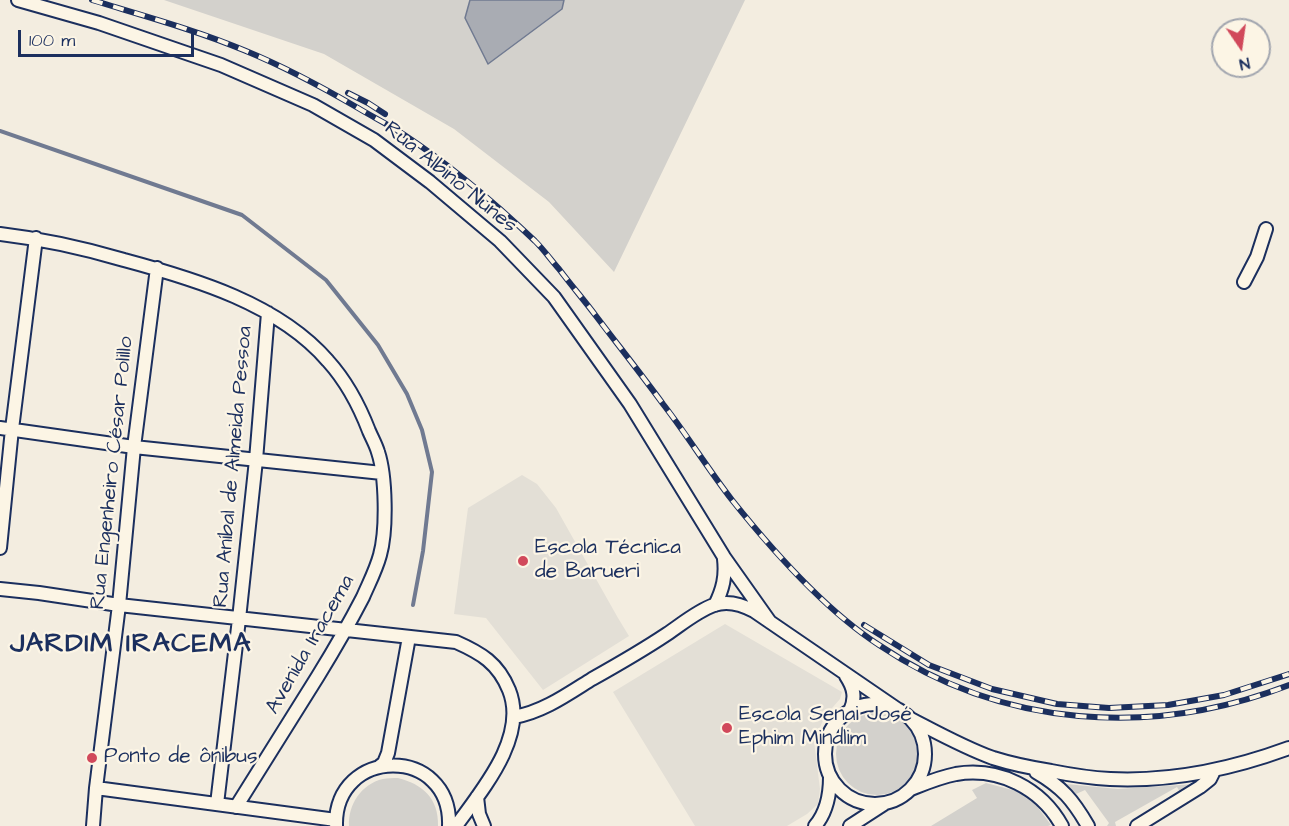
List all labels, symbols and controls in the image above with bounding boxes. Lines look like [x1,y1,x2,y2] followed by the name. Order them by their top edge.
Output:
[21,18,196,56] scale bar
[1211,18,1271,78] north arrow
[29,28,75,53] text: 100 m
[1237,52,1252,75] text: N
[379,117,521,239] street label: Rua Albino Nunes
[209,325,259,609] street label: Rua Aníbal de Almeida Pessoa
[86,335,140,611] street label: Rua Engenheiro César Polillo
[535,536,681,586] place label: Escola Técnica de Barueri
[516,554,530,568] marker: Escola Técnica de Barueri
[261,571,361,719] street label: Avenida Iracema
[10,629,252,661] district label: JARDIM IRACEMA
[739,703,912,753] place label: Escola Senai José Ephim Mindlim
[720,721,734,735] marker: Escola Senai José Ephim Mindlim
[104,745,257,771] place label: Ponto de ônibus
[85,751,99,765] marker: Ponto de ônibus

